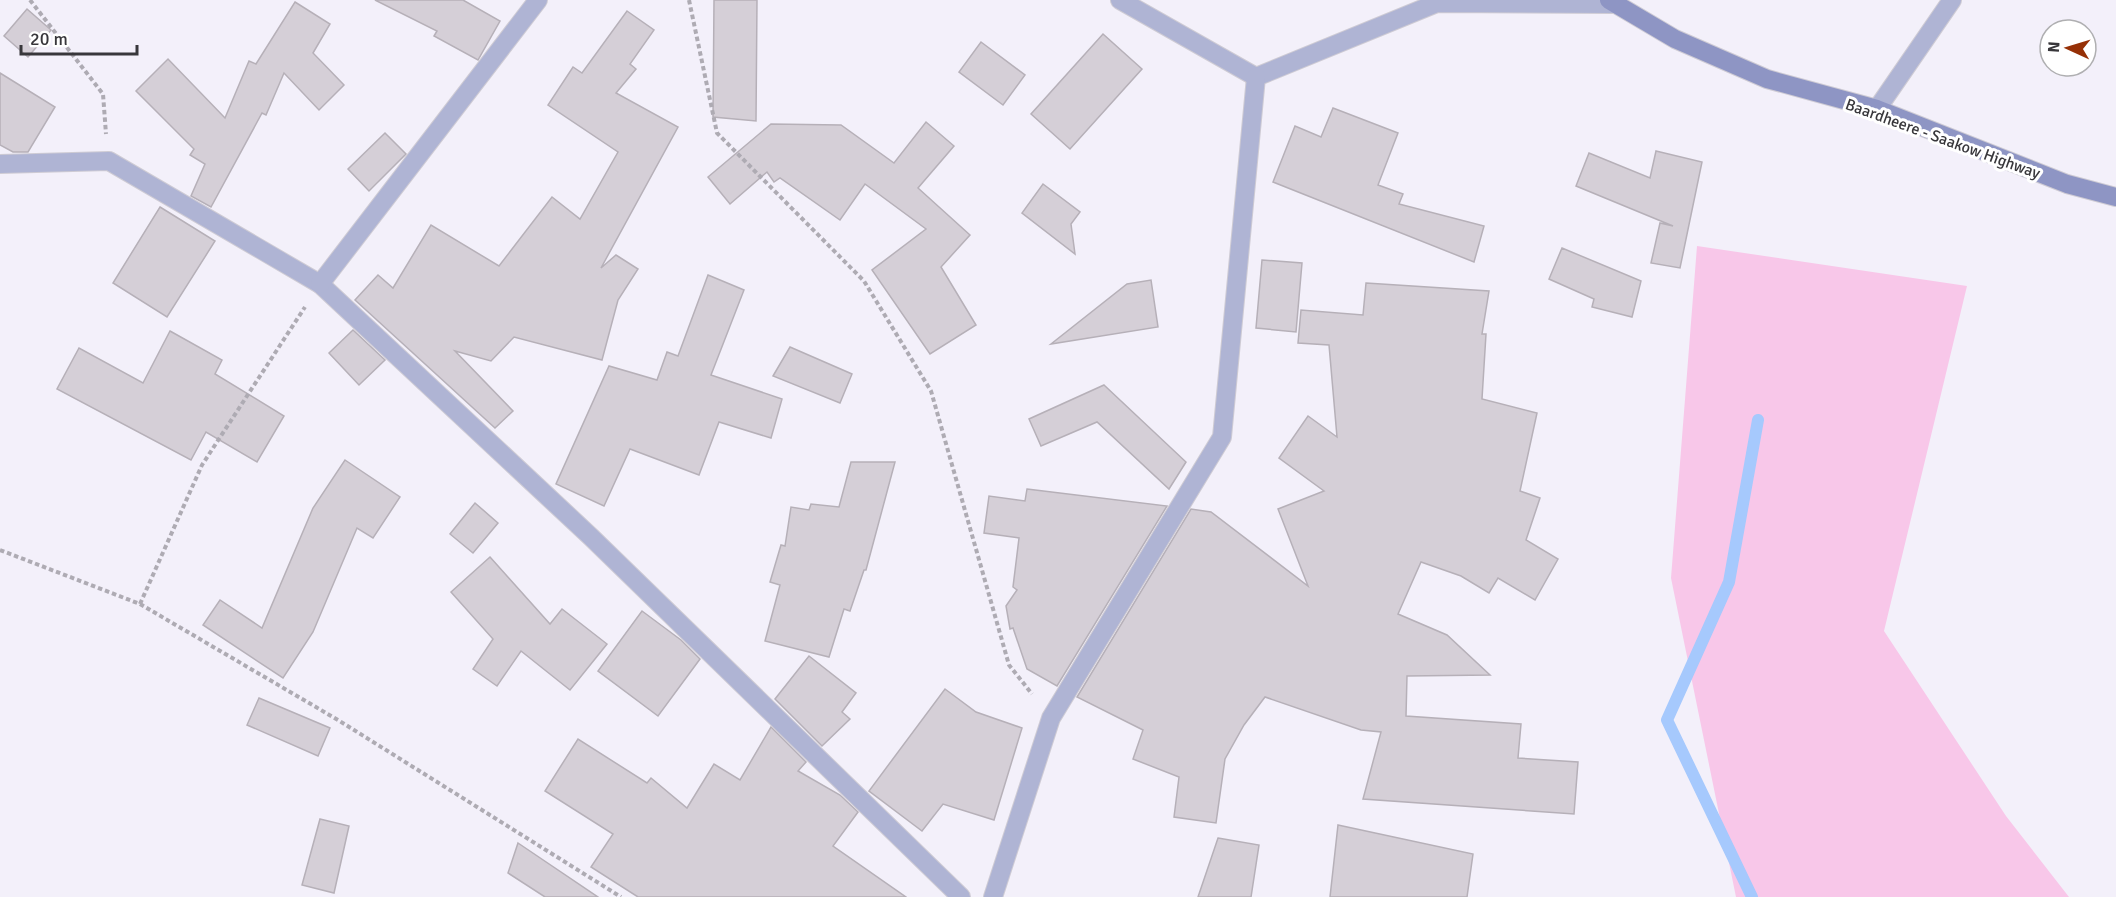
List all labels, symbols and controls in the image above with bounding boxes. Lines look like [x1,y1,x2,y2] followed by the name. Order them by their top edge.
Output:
[21,18,136,56] scale bar
[2038,18,2098,78] north arrow
[30,28,68,50] text: 20 m
[2044,41,2064,53] text: N
[1842,94,2043,184] street label: Baardheere - Saakow Highway

